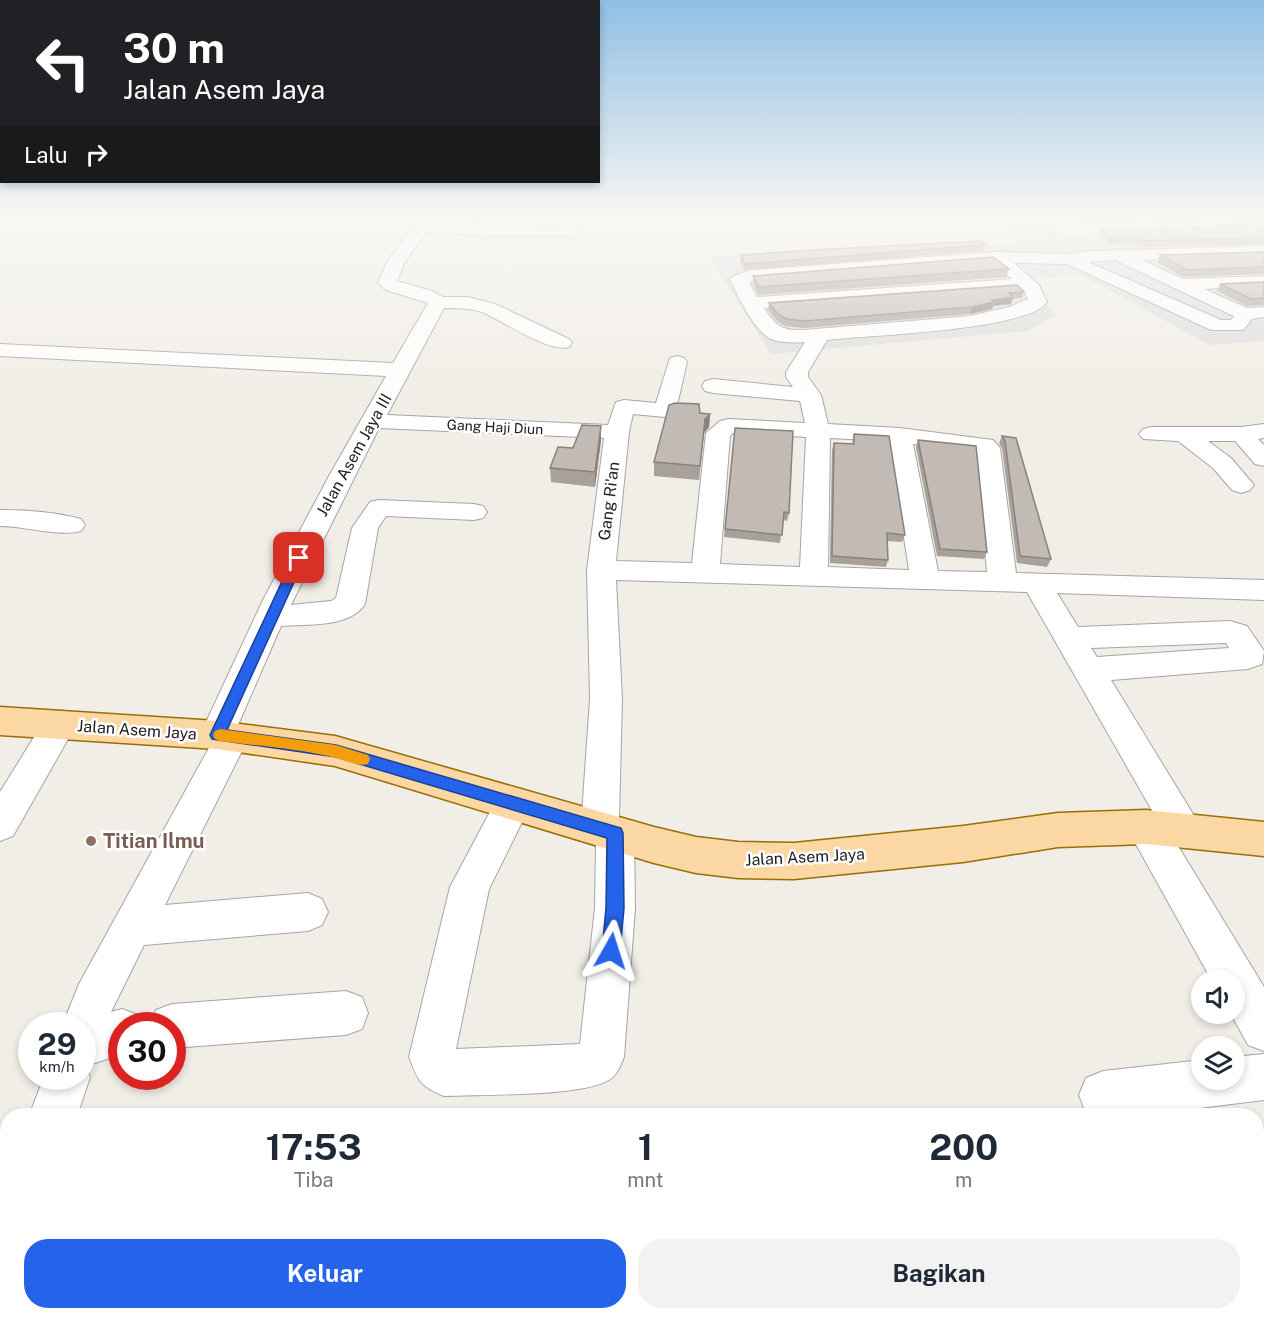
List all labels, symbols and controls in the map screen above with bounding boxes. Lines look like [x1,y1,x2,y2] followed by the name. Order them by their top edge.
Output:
[123,23,225,72] text: 30 m
[24,24,102,102] icon: left
[123,73,325,105] text: Jalan Asem Jaya
[80,138,113,171] icon: right
[24,142,68,168] text: Lalu
[312,390,396,520] street label: Jalan Asem Jaya III
[446,416,544,438] street label: Gang Haji Diun
[595,460,623,542] street label: Gang Ri'an
[273,532,324,583] pin
[282,541,315,574] icon: arrive
[77,716,197,744] street label: Jalan Asem Jaya
[103,829,204,853] place label: Titian Ilmu
[84,834,98,848] marker: Titian Ilmu
[745,844,865,870] street label: Jalan Asem Jaya
[579,919,643,983] position arrow
[1191,970,1245,1090] map controls
[1191,970,1245,1024] button: sound
[108,1012,186,1090] speed limit sign: 30
[38,1026,76,1062] text: 29
[1191,1036,1245,1090] button: layers
[39,1058,75,1075] text: km/h
[266,1126,362,1168] text: 17:53
[638,1126,653,1168] text: 1
[929,1126,998,1168] text: 200
[294,1168,334,1192] text: Tiba
[627,1168,663,1192] text: mnt
[955,1168,972,1192] text: m
[24,1239,626,1308] button: Keluar
[638,1239,1240,1308] button: Bagikan

